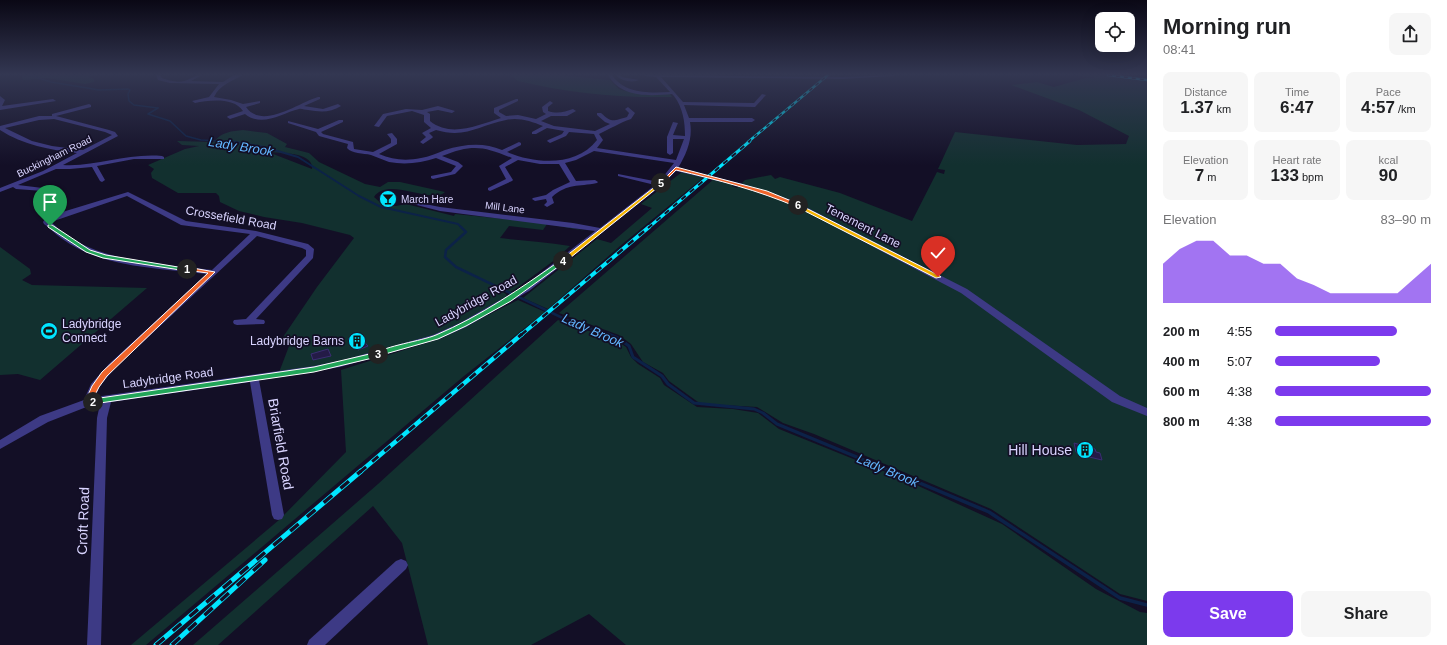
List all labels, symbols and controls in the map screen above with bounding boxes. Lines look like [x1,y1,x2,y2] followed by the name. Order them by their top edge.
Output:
[1095,12,1135,52] map controls
[1095,12,1135,52] button: locate
[1389,13,1431,55] button: share
[1163,14,1291,39] text: Morning run
[1163,42,1196,57] text: 08:41
[1184,86,1227,98] text: Distance
[1285,86,1309,98] text: Time
[1376,86,1401,98] text: Pace
[1180,98,1213,117] text: 1.37
[1280,98,1314,117] text: 6:47
[1361,98,1395,117] text: 4:57
[1213,103,1231,115] text: km
[1395,103,1416,115] text: /km
[15,134,93,179] street label: Buckingham Road
[207,134,276,159] water label: Lady Brook
[1183,154,1228,166] text: Elevation
[1273,154,1321,166] text: Heart rate
[1379,154,1398,166] text: kcal
[1195,166,1204,185] text: 7
[1271,166,1299,185] text: 133
[1379,166,1398,185] text: 90
[1204,171,1217,183] text: m
[1299,171,1323,183] text: bpm
[651,173,671,193] pin: 5
[658,177,664,189] text: 5
[33,185,67,226] pin
[378,189,398,209] bar icon: March Hare
[39,191,61,213] icon: arrive
[401,194,454,205] place label: March Hare
[788,195,808,215] pin: 6
[795,199,801,211] text: 6
[484,200,526,215] street label: Mill Lane
[823,201,903,251] street label: Tenement Lane
[184,203,278,233] street label: Crossefield Road
[1163,212,1216,227] text: Elevation
[1380,212,1431,227] text: 83–90 m
[921,236,955,277] pin
[927,242,949,264] icon: check
[553,251,573,271] pin: 4
[560,255,566,267] text: 4
[177,259,197,279] pin: 1
[184,263,190,275] text: 1
[433,273,519,329] street label: Ladybridge Road
[560,310,627,351] water label: Lady Brook
[62,317,122,345] place label: Ladybridge Connect
[39,321,59,341] sports icon: Ladybridge Connect
[1163,324,1200,339] text: 200 m
[1227,324,1252,339] text: 4:55
[347,331,367,351] building icon: Ladybridge Barns
[250,334,344,348] place label: Ladybridge Barns
[368,344,388,364] pin: 3
[375,348,381,360] text: 3
[1163,354,1200,369] text: 400 m
[1227,354,1252,369] text: 5:07
[122,365,214,391] street label: Ladybridge Road
[1163,384,1200,399] text: 600 m
[1227,384,1252,399] text: 4:38
[83,392,103,412] pin: 2
[90,396,96,408] text: 2
[265,397,297,491] street label: Briarfield Road
[1163,414,1200,429] text: 800 m
[1227,414,1252,429] text: 4:38
[1075,440,1095,460] building icon: Hill House
[1008,442,1072,458] place label: Hill House
[855,451,922,491] water label: Lady Brook
[74,487,92,555] street label: Croft Road
[1163,591,1293,637] button: Save
[1301,591,1431,637] button: Share

